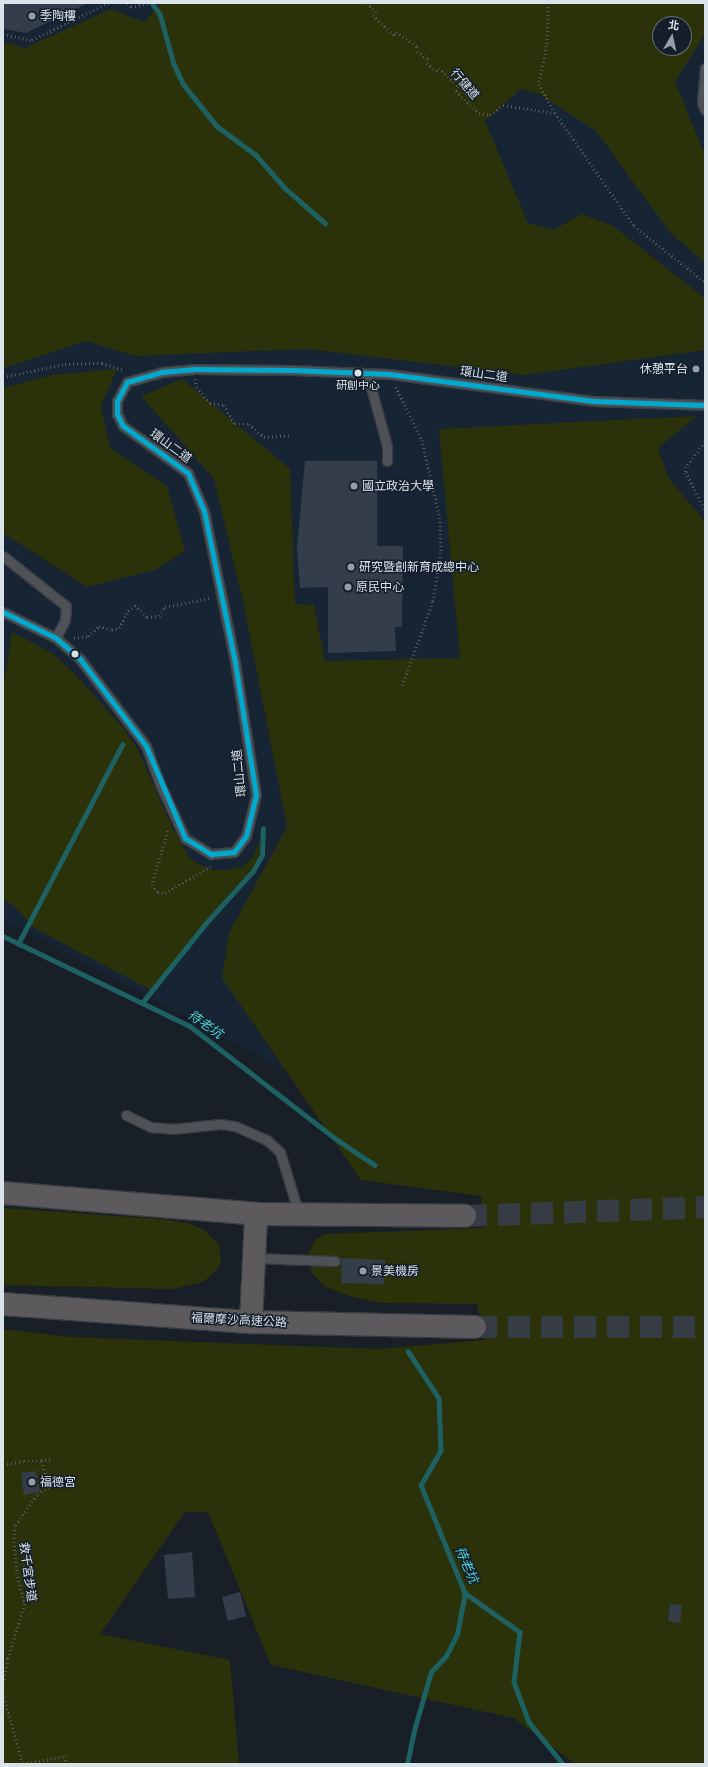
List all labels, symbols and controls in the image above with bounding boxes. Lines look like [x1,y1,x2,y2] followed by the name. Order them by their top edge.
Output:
[40,9,76,23] place label: 季陶樓
[27,11,37,21] marker: 季陶樓
[652,16,692,56] north arrow
[667,17,680,33] text: 北
[448,66,482,102] street label: 行健道
[640,362,688,376] place label: 休憩平台
[459,364,509,384] street label: 環山二道
[691,364,701,374] marker: 休憩平台
[353,368,363,378] marker: 研創中心
[336,378,380,392] place label: 研創中心
[147,426,195,466] street label: 環山二道
[362,479,434,493] place label: 國立政治大學
[349,481,359,491] marker: 國立政治大學
[359,560,479,574] place label: 研究暨創新育成總中心
[346,562,356,572] marker: 研究暨創新育成總中心
[356,580,404,594] place label: 原民中心
[343,582,353,592] marker: 原民中心
[70,649,80,659] unlabelled marker
[229,748,249,798] street label: 環山二道
[185,1007,225,1043] water label: 待老坑
[371,1264,419,1278] place label: 景美機房
[358,1266,368,1276] marker: 景美機房
[191,1310,287,1330] street label: 福爾摩沙高速公路
[40,1475,76,1489] place label: 福德宮
[27,1477,37,1487] marker: 福德宮
[17,1541,39,1603] street label: 救千宮步道
[451,1544,481,1586] water label: 待老坑

